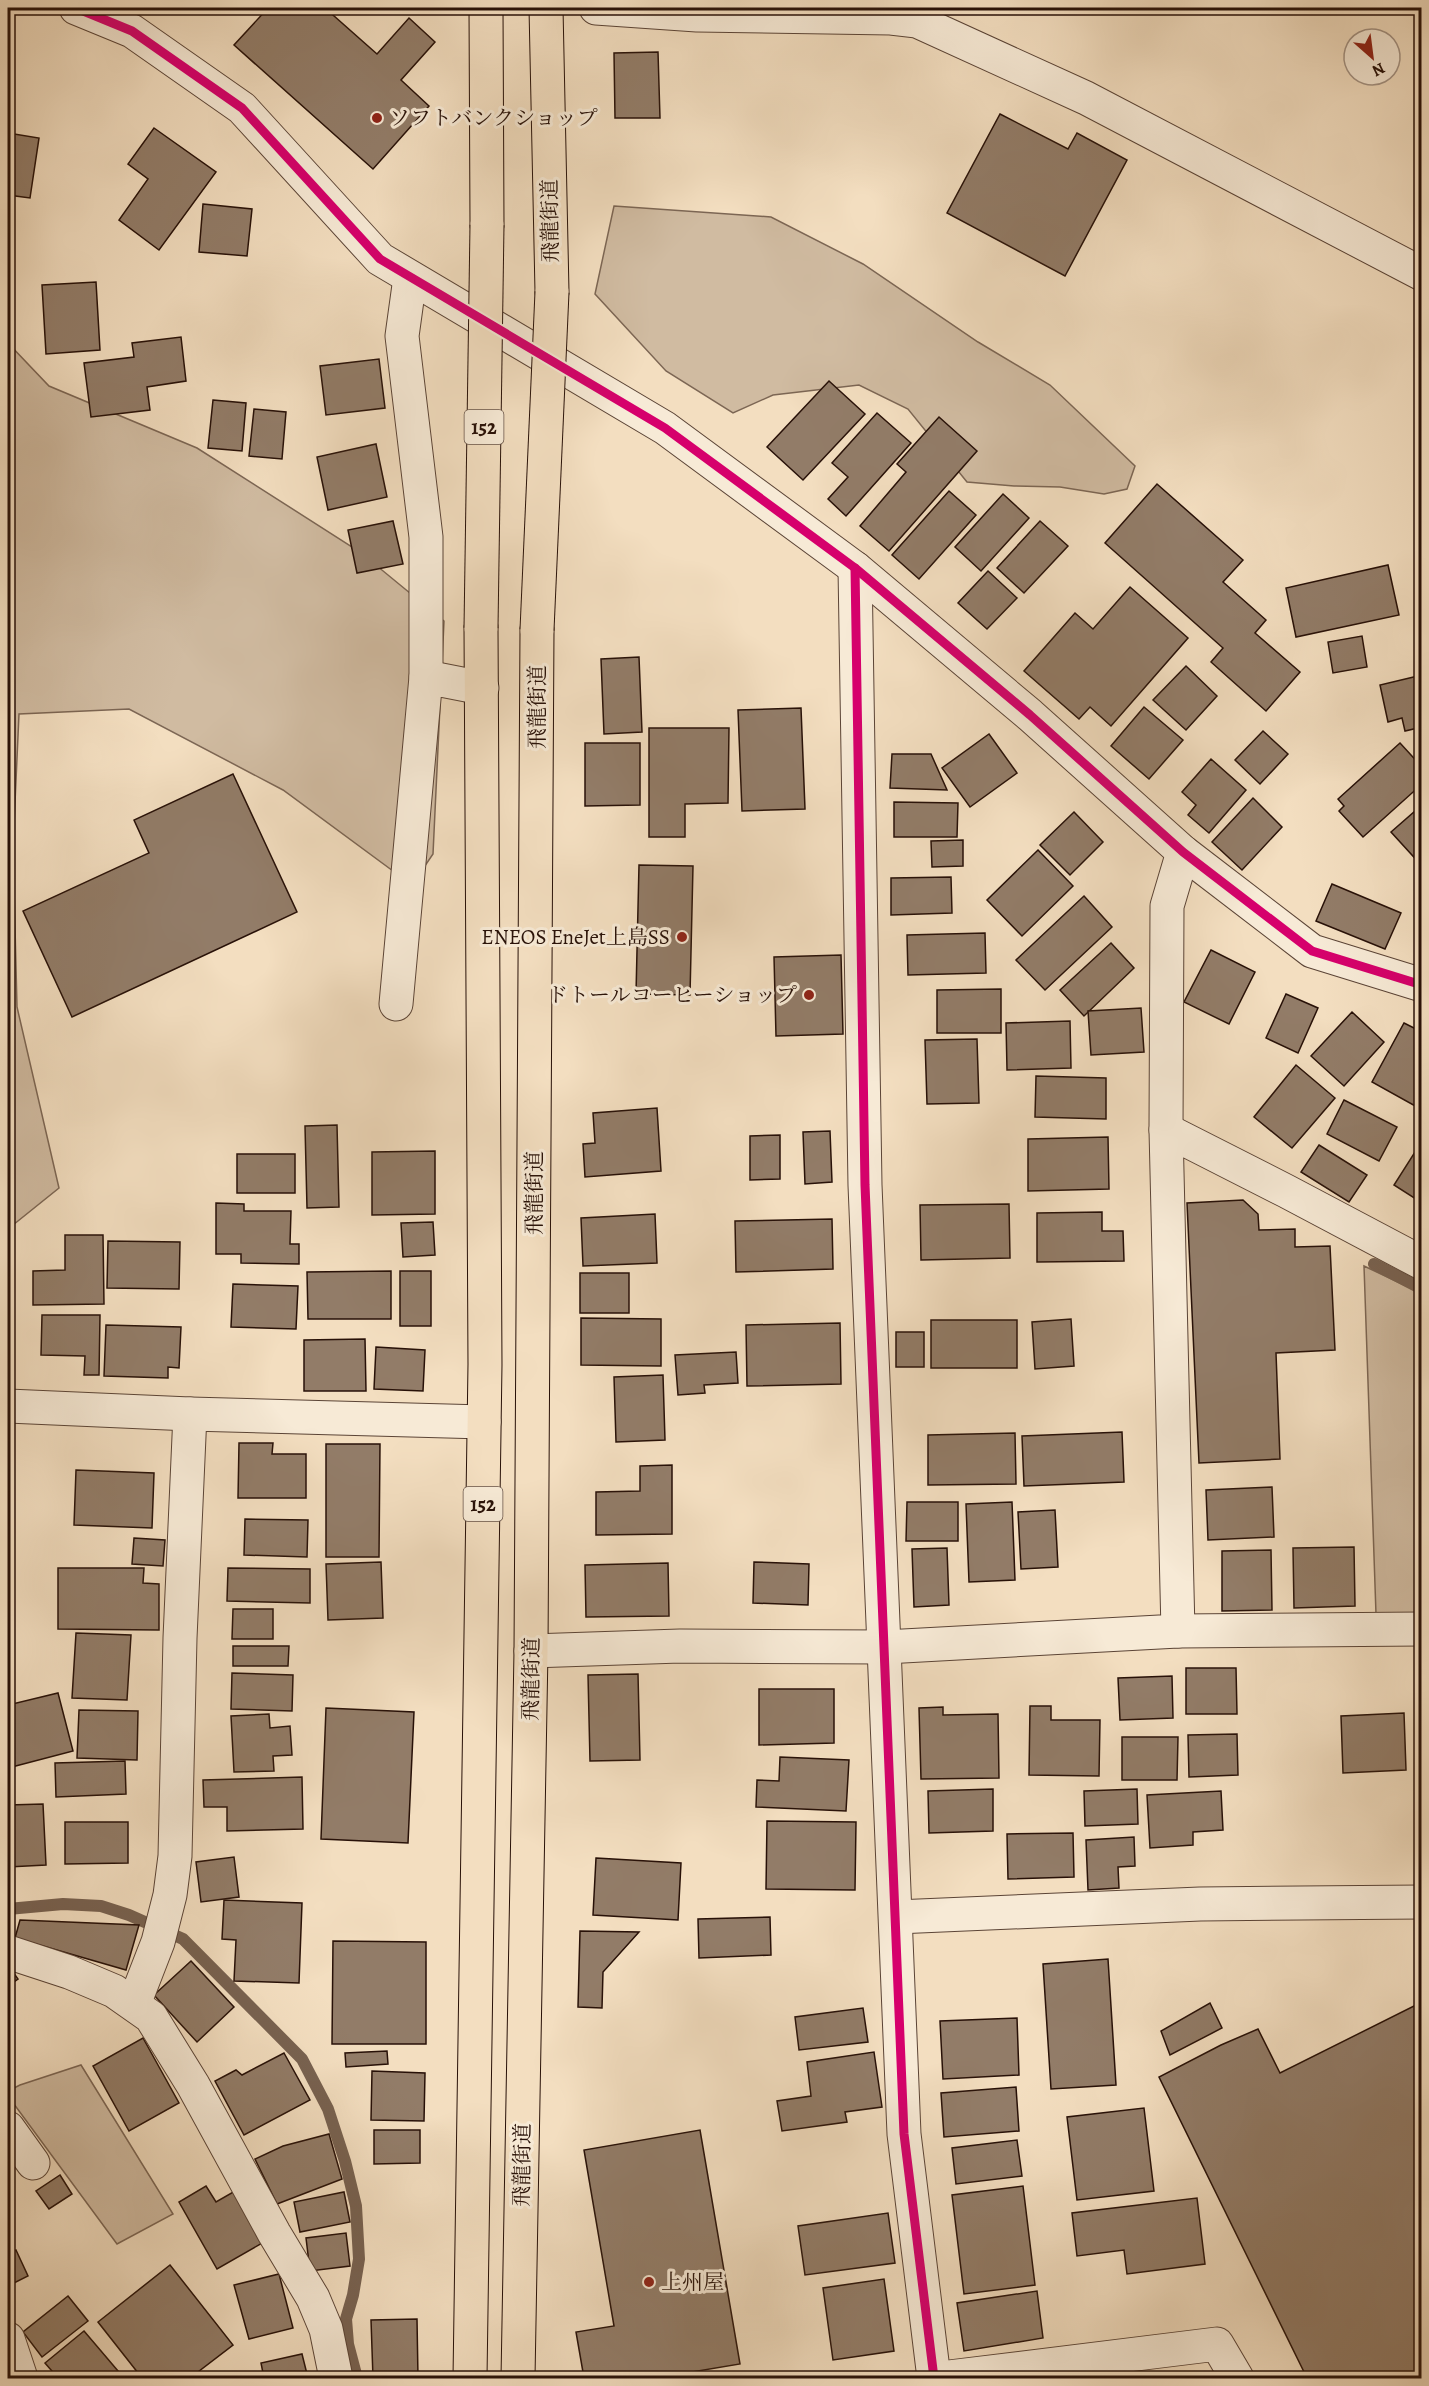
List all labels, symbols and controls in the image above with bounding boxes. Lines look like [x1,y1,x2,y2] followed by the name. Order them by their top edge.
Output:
[1342,27,1402,87] north arrow
[1368,57,1389,82] text: N
[389,104,598,132] place label: ソフトバンクショップ
[370,111,384,125] marker: ソフトバンクショップ
[535,179,565,263] street label: 飛龍街道
[464,410,504,444] road number: 152
[523,665,551,749] street label: 飛龍街道
[481,923,670,951] place label: ENEOS EneJet上島SS
[675,930,689,944] marker: ENEOS EneJet上島SS
[547,981,797,1009] place label: ドトールコーヒーショップ
[802,988,816,1002] marker: ドトールコーヒーショップ
[520,1151,548,1235] street label: 飛龍街道
[464,1487,502,1521] road number: 152
[516,1637,546,1721] street label: 飛龍街道
[507,2123,537,2207] street label: 飛龍街道
[661,2268,724,2296] place label: 上州屋
[642,2275,656,2289] marker: 上州屋

